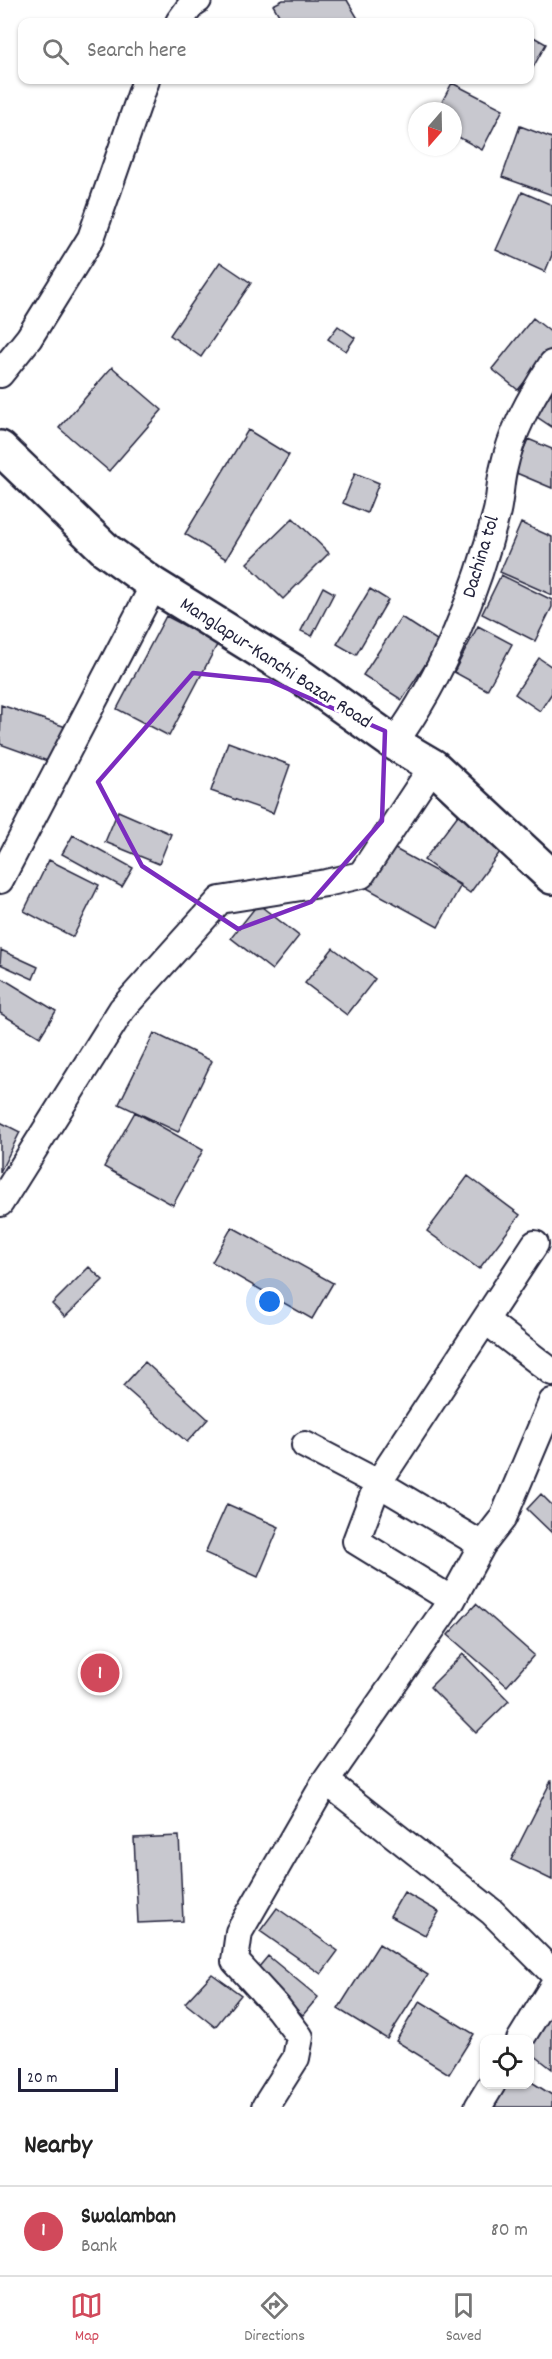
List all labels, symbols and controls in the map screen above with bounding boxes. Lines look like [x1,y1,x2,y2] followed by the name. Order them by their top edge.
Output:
[18,18,534,84] search box
[39,35,72,68] icon: search
[87,36,186,67] text: Search here
[408,102,462,156] north arrow
[456,512,508,602] street label: Dachina tol
[173,591,377,737] street label: Manglapur-Kanchi Bazar Road
[255,1287,284,1316] your location
[80,1650,120,1696] pin: 1
[480,2035,534,2089] map controls
[480,2035,534,2089] button: locate
[18,2065,118,2092] scale bar
[27,2067,57,2090] text: 20 m
[24,2128,92,2165] text: Nearby
[81,2202,176,2233] text: Swalamban
[41,2217,46,2245] text: 1
[491,2217,528,2245] text: 80 m
[81,2233,117,2261] text: Bank
[70,2289,103,2348] tab: Map
[244,2289,305,2348] tab: Directions
[446,2289,482,2348] tab: Saved

